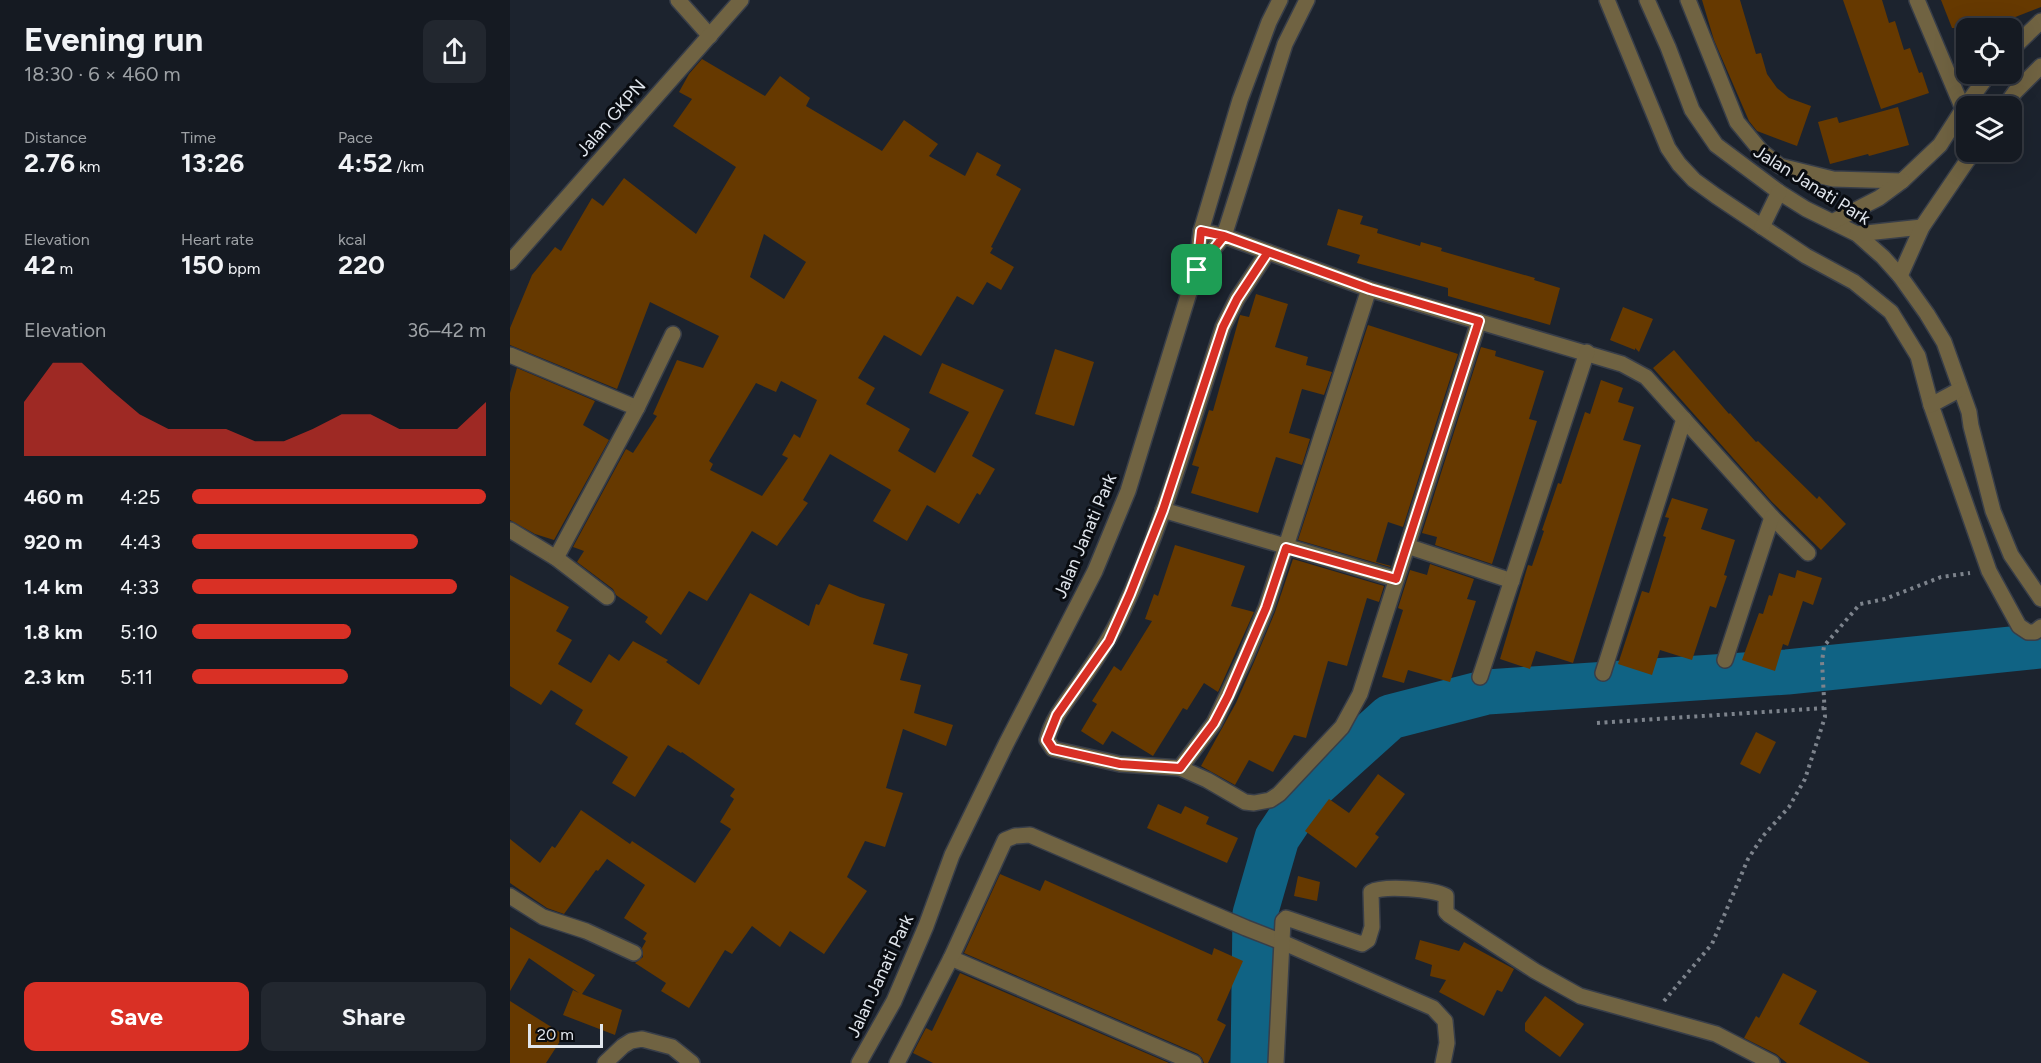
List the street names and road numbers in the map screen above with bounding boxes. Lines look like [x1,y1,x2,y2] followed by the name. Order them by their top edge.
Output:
[572,75,650,161] street label: Jalan GKPN
[1750,140,1875,230] street label: Jalan Janati Park
[1049,470,1121,602] street label: Jalan Janati Park
[842,911,918,1041] street label: Jalan Janati Park

